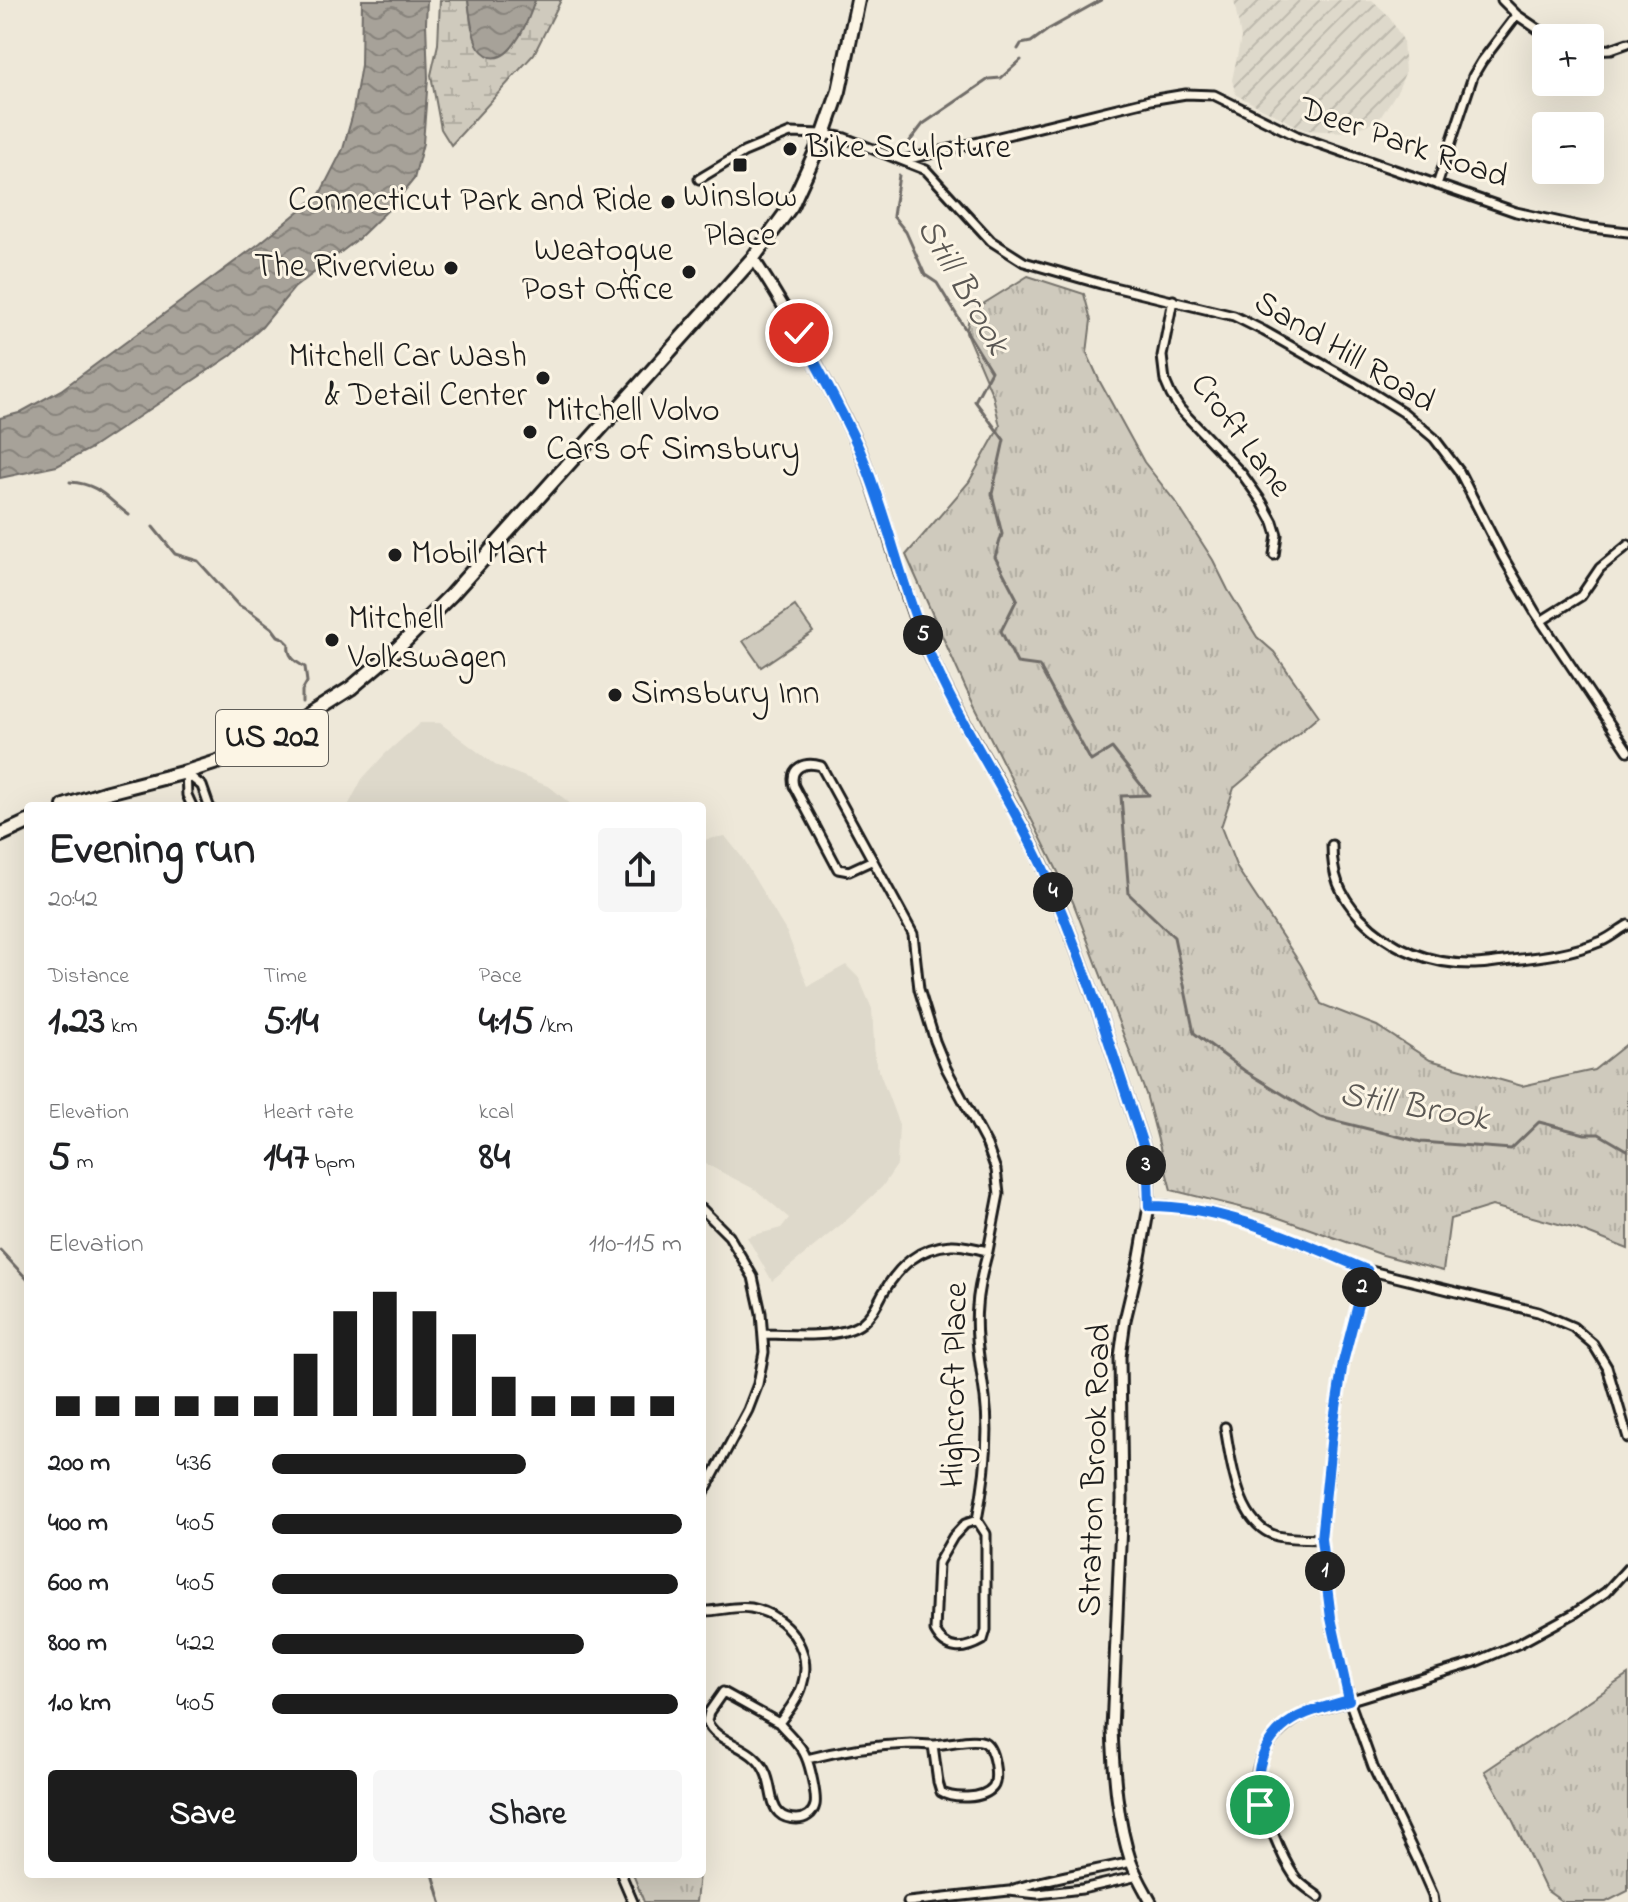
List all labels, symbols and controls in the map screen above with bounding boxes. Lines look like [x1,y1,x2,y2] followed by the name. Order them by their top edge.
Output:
[1532,24,1604,184] map controls
[1532,24,1604,96] button: +
[1291,84,1514,203] street label: Deer Park Road
[1532,112,1604,184] button: −
[805,124,1011,174] place label: Bike Sculpture
[781,140,799,158] marker: Bike Sculpture
[731,156,749,174] marker: Winslow Place
[683,173,797,262] place label: Winslow Place
[288,177,653,227] place label: Connecticut Park and Ride
[659,193,677,211] marker: Connecticut Park and Ride
[901,209,1023,366] water label: Still Brook
[522,227,674,316] place label: Weatogue Post Office
[254,243,435,293] place label: The Riverview
[442,259,460,277] marker: The Riverview
[680,263,698,281] marker: Weatogue Post Office
[1244,279,1444,427] street label: Sand Hill Road
[765,299,833,367] pin
[777,311,821,355] icon: check
[288,333,527,422] place label: Mitchell Car Wash & Detail Center
[1177,363,1304,509] street label: Croft Lane
[534,369,552,387] marker: Mitchell Car Wash & Detail Center
[546,387,800,476] place label: Mitchell Volvo Cars of Simsbury
[521,423,539,441] marker: Mitchell Volvo Cars of Simsbury
[411,530,548,580] place label: Mobil Mart
[386,546,404,564] marker: Mobil Mart
[347,595,507,684] place label: Mitchell Volkswagen
[903,615,943,655] pin: 5
[917,619,929,651] text: 5
[323,631,341,649] marker: Mitchell Volkswagen
[631,670,819,720] place label: Simsbury Inn
[606,686,624,704] marker: Simsbury Inn
[216,710,328,766] road number: US 202
[48,819,255,883] text: Evening run
[598,828,682,912] button: share
[1033,872,1073,912] pin: 4
[1048,876,1058,908] text: 4
[48,881,98,919] text: 20:42
[48,961,129,993] text: Distance
[263,961,307,993] text: Time
[479,961,522,993] text: Pace
[48,993,105,1052] text: 1.23
[263,993,319,1052] text: 5:14
[479,993,534,1052] text: 4:15
[105,1011,138,1043] text: km
[534,1011,573,1043] text: /km
[1335,1069,1494,1147] water label: Still Brook
[48,1097,129,1129] text: Elevation
[263,1097,354,1129] text: Heart rate
[479,1097,514,1129] text: kcal
[48,1129,71,1188] text: 5
[263,1129,309,1188] text: 147
[479,1129,510,1188] text: 84
[1126,1145,1166,1185] pin: 3
[71,1147,93,1179] text: m
[309,1147,355,1179] text: bpm
[1141,1149,1151,1181] text: 3
[48,1226,144,1264] text: Elevation
[589,1226,682,1264] text: 110–115 m
[1342,1267,1382,1307] pin: 2
[1357,1271,1367,1303] text: 2
[929,1281,983,1488] street label: Highcroft Place
[1066,1323,1126,1617] street label: Stratton Brook Road
[48,1445,110,1483] text: 200 m
[176,1445,211,1483] text: 4:36
[48,1505,108,1543] text: 400 m
[176,1505,215,1543] text: 4:05
[1305,1551,1345,1591] pin: 1
[1322,1555,1329,1587] text: 1
[48,1565,109,1603] text: 600 m
[176,1565,215,1603] text: 4:05
[48,1625,107,1663] text: 800 m
[176,1625,215,1663] text: 4:22
[48,1685,111,1723] text: 1.0 km
[176,1685,215,1723] text: 4:05
[48,1770,357,1862] button: Save
[373,1770,682,1862] button: Share
[1226,1771,1294,1839] pin
[1238,1783,1282,1827] icon: arrive

